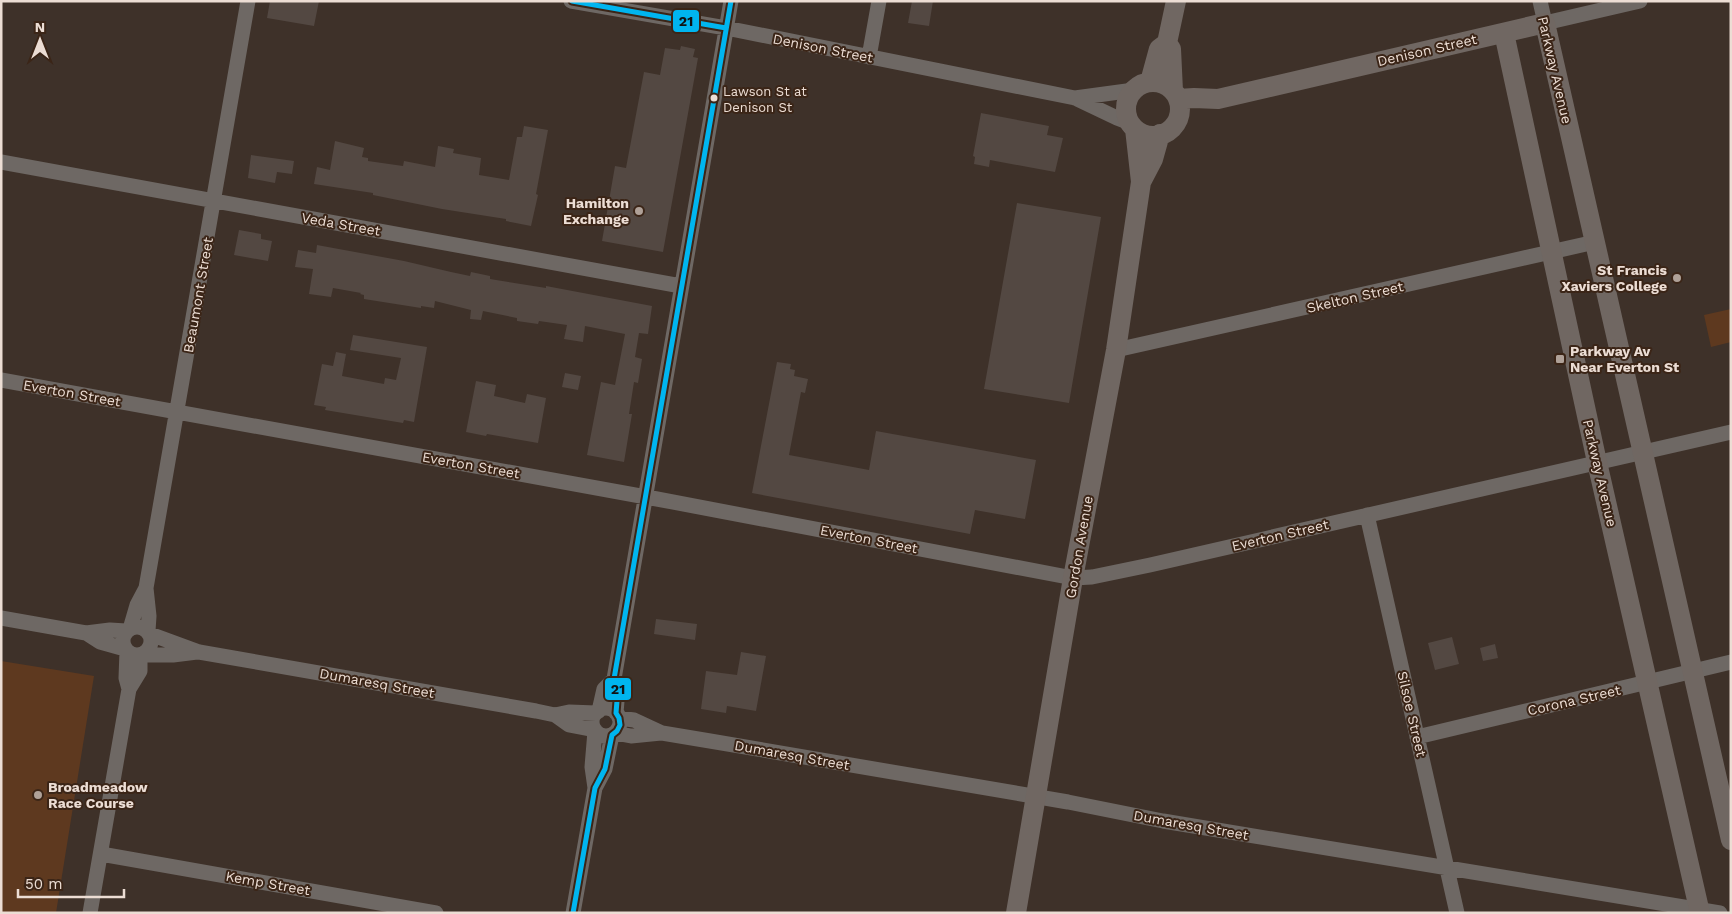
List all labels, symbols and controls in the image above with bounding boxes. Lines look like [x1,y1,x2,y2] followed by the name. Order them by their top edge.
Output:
[672,9,700,33] line badge: 21
[679,13,693,29] text: 21
[15,15,65,65] north arrow
[1535,15,1575,125] street label: Parkway Avenue
[35,19,45,35] text: N
[771,30,875,66] street label: Denison Street
[1376,31,1479,69] street label: Denison Street
[723,84,807,115] place label: Lawson St at Denison St
[709,93,719,103] marker: Lawson St at Denison St
[563,195,629,227] place label: Hamilton Exchange
[633,205,645,217] marker: Hamilton Exchange
[300,209,382,239] street label: Veda Street
[180,236,216,354] street label: Beaumont Street
[1561,262,1668,294] place label: St Francis Xaviers College
[1671,272,1683,284] marker: St Francis Xaviers College
[1305,278,1405,316] street label: Skelton Street
[1570,343,1679,375] place label: Parkway Av Near Everton St
[1554,353,1566,365] marker: Parkway Av Near Everton St
[22,377,122,409] street label: Everton Street
[1580,418,1620,528] street label: Parkway Avenue
[421,449,521,481] street label: Everton Street
[1062,495,1096,599] street label: Gordon Avenue
[1230,516,1330,554] street label: Everton Street
[819,522,919,556] street label: Everton Street
[318,665,436,701] street label: Dumaresq Street
[1394,669,1430,759] street label: Silsoe Street
[604,677,632,701] line badge: 21
[611,681,625,697] text: 21
[1526,681,1622,718] street label: Corona Street
[733,737,851,773] street label: Dumaresq Street
[48,779,148,811] place label: Broadmeadow Race Course
[32,789,44,801] marker: Broadmeadow Race Course
[1132,807,1250,843] street label: Dumaresq Street
[18,866,124,898] scale bar
[224,868,312,898] street label: Kemp Street
[25,875,62,893] text: 50 m

